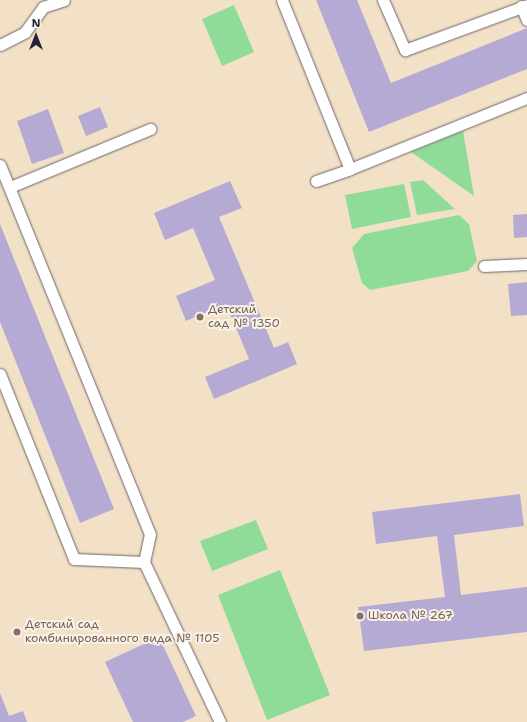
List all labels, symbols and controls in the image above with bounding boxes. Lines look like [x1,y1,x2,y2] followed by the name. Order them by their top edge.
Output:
[16,16,56,56] north arrow
[32,16,40,31] text: N
[208,303,280,331] place label: Детский сад № 1350
[195,312,205,322] marker: Детский сад № 1350
[368,609,453,623] place label: Школа № 267
[355,611,365,621] marker: Школа № 267
[25,618,220,646] place label: Детский сад комбинированного вида № 1105
[12,627,22,637] marker: Детский сад комбинированного вида № 1105

